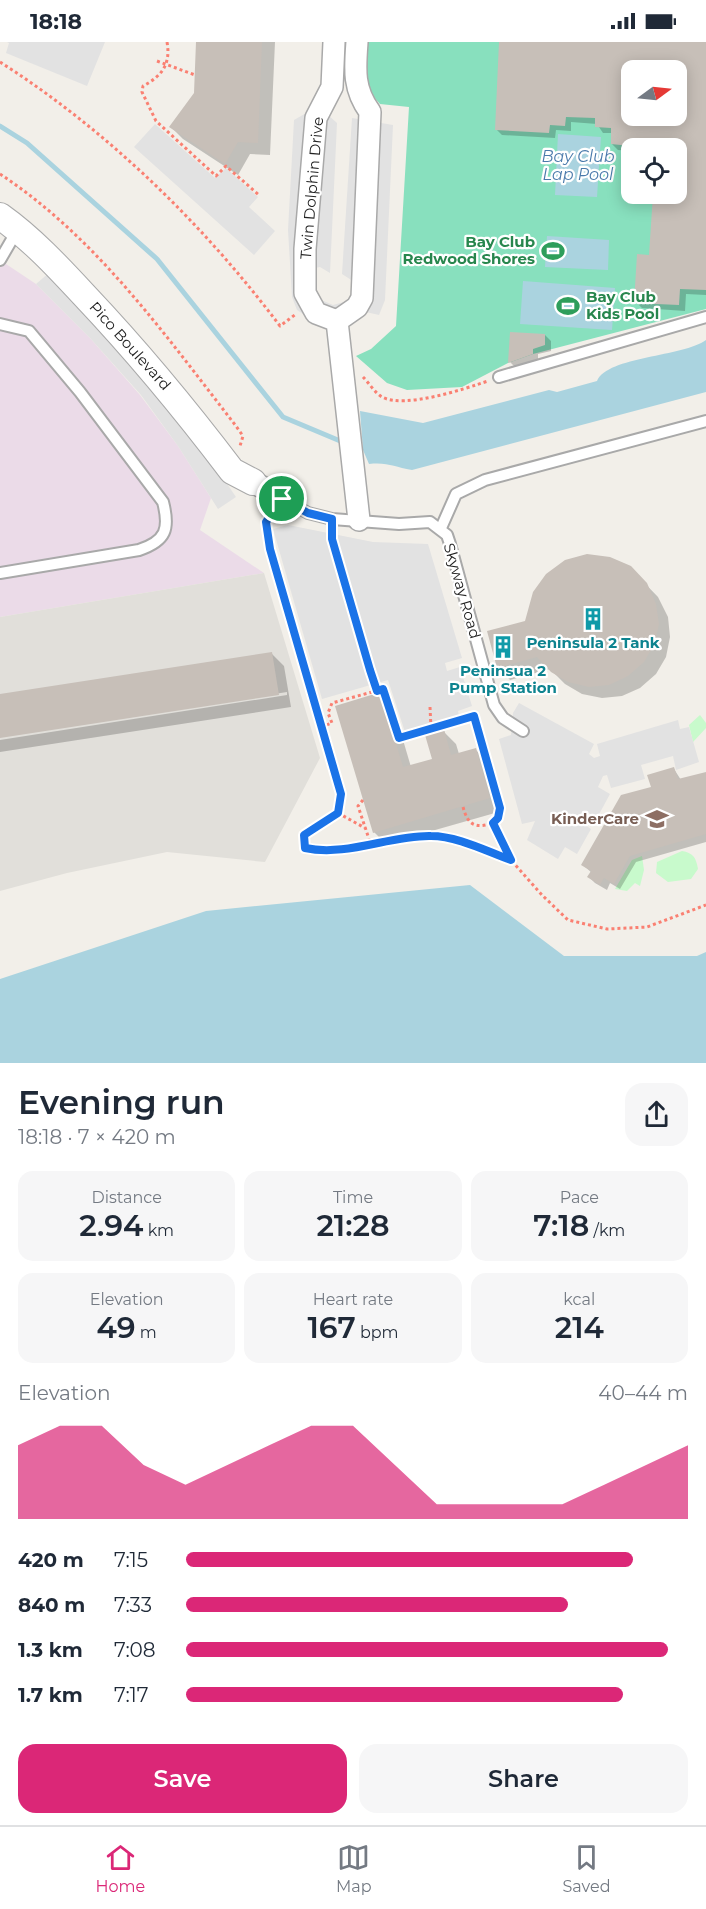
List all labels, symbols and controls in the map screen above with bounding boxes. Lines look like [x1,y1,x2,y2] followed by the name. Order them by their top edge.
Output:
[30,8,82,35] text: 18:18
[621,60,687,126] north arrow
[621,60,687,204] map controls
[296,116,327,260] street label: Twin Dolphin Drive
[621,138,687,204] button: locate
[541,147,615,184] water label: Bay Club Lap Pool
[402,232,535,268] place label: Bay Club Redwood Shores
[540,238,566,264] sports icon: Bay Club Redwood Shores
[586,287,659,323] place label: Bay Club Kids Pool
[555,293,581,319] sports icon: Bay Club Kids Pool
[86,297,175,394] street label: Pico Boulevard
[256,473,307,524] pin
[265,482,298,515] icon: arrive
[440,541,485,641] street label: Skyway Road
[580,606,606,632] building icon: Peninsula 2 Tank
[526,633,660,652] place label: Peninsula 2 Tank
[490,634,516,660] building icon: Peninsua 2 Pump Station
[449,661,557,697] place label: Peninsua 2 Pump Station
[644,806,670,832] school or university icon: KinderCare
[551,809,639,828] place label: KinderCare
[18,1082,225,1122] text: Evening run
[625,1083,688,1146] button: share
[18,1125,176,1149] text: 18:18 · 7 × 420 m
[92,1188,162,1207] text: Distance
[333,1188,373,1207] text: Time
[560,1188,599,1207] text: Pace
[79,1207,143,1244] text: 2.94
[316,1207,390,1244] text: 21:28
[533,1207,589,1244] text: 7:18
[143,1221,174,1240] text: km
[589,1221,625,1240] text: /km
[90,1290,164,1309] text: Elevation
[313,1290,393,1309] text: Heart rate
[563,1290,595,1309] text: kcal
[97,1309,136,1346] text: 49
[307,1309,356,1346] text: 167
[555,1309,604,1346] text: 214
[136,1323,157,1342] text: m
[356,1323,399,1342] text: bpm
[18,1381,110,1405] text: Elevation
[598,1381,688,1405] text: 40–44 m
[18,1548,84,1572] text: 420 m
[114,1548,148,1572] text: 7:15
[18,1593,85,1617] text: 840 m
[114,1593,152,1617] text: 7:33
[18,1638,83,1662] text: 1.3 km
[114,1638,156,1662] text: 7:08
[18,1683,83,1707] text: 1.7 km
[114,1683,149,1707] text: 7:17
[18,1744,347,1813] button: Save
[359,1744,688,1813] button: Share
[95,1841,145,1896] tab: Home
[336,1841,372,1896] tab: Map
[562,1841,611,1896] tab: Saved

